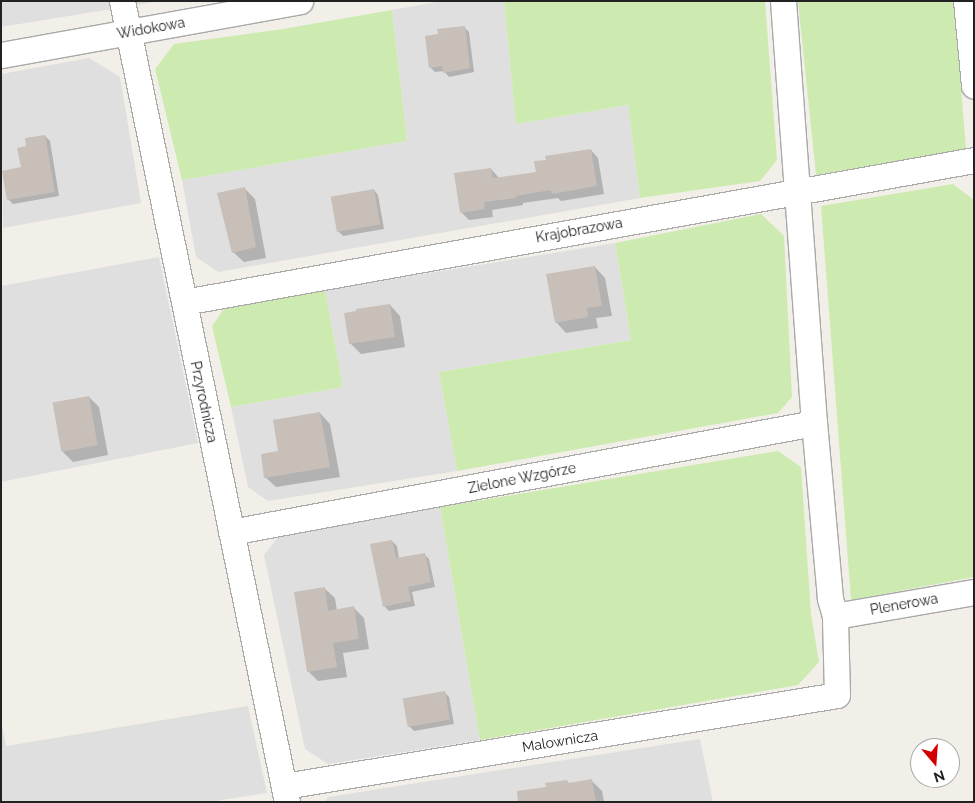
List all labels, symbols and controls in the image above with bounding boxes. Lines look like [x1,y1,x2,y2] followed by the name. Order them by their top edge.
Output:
[116,14,186,42] street label: Widokowa
[534,214,624,246] street label: Krajobrazowa
[187,360,221,444] street label: Przyrodnicza
[466,459,578,497] street label: Zielone Wzgórze
[869,590,939,618] street label: Plenerowa
[521,727,599,755] street label: Malownicza
[910,738,960,788] north arrow
[932,767,947,786] text: N

